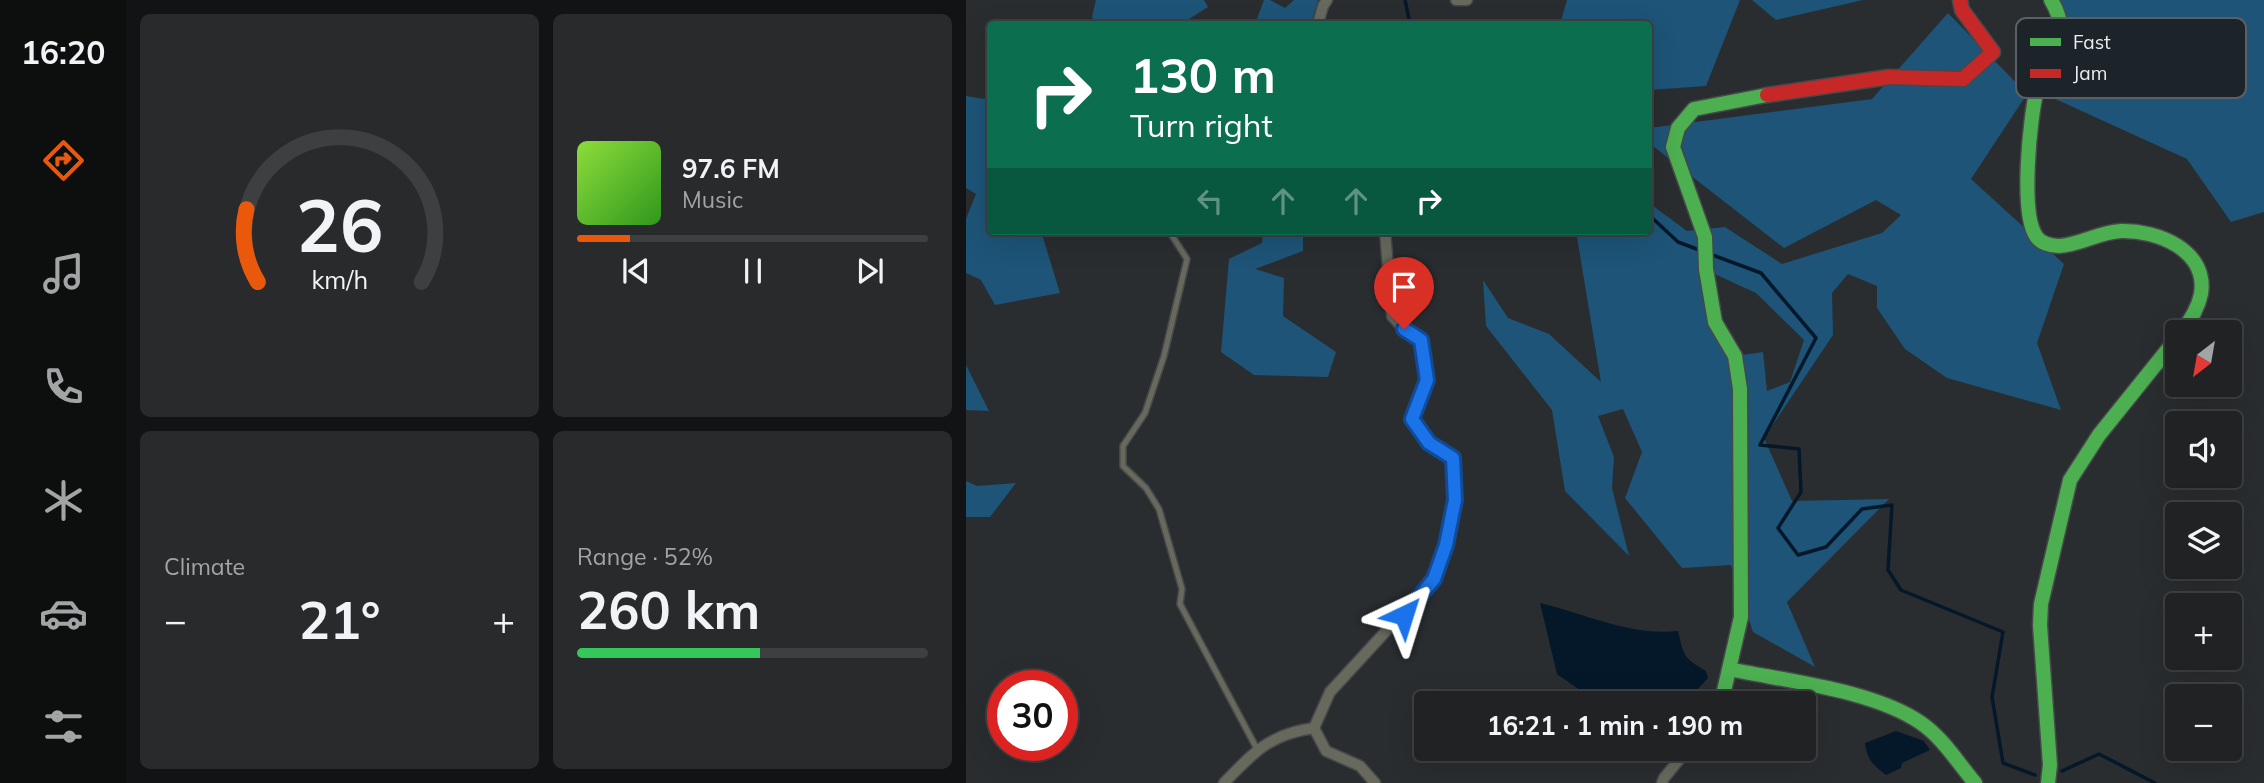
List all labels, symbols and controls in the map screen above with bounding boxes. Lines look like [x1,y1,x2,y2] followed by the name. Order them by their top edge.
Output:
[2016,18,2246,98] legend
[2073,30,2111,54] text: Fast
[21,32,105,72] text: 16:20
[1130,44,1276,105] text: 130 m
[1015,49,1106,140] icon: right
[2073,61,2107,85] text: Jam
[1130,105,1273,145] text: Turn right
[39,136,88,185] icon: directions
[682,152,780,185] text: 97.6 FM
[296,179,383,270] text: 26
[1191,182,1229,220] icon: left
[1264,182,1302,220] icon: ahead
[1337,182,1375,220] icon: ahead
[1410,182,1448,220] icon: right
[682,185,743,214] text: Music
[39,249,88,298] icon: music
[617,252,655,290] icon: previous
[734,252,772,290] icon: pause
[851,252,889,290] icon: next
[1374,257,1434,329] pin
[311,264,368,295] text: km/h
[1385,268,1423,306] icon: arrive
[2165,320,2242,397] north arrow
[2165,320,2242,761] map controls
[39,362,88,411] icon: phone
[2165,411,2242,488] button: sound
[39,476,88,525] icon: climate
[2165,502,2242,579] button: layers
[577,542,713,571] text: Range · 52%
[164,552,245,581] text: Climate
[577,577,760,642] text: 260 km
[1367,578,1441,652] position arrow
[298,587,381,652] text: 21°
[39,589,88,638] icon: car
[2165,593,2242,670] button: +
[164,596,187,644] text: −
[492,596,515,644] text: +
[987,670,1078,761] speed limit sign: 30
[2165,684,2242,761] button: −
[39,702,88,751] icon: filters
[1487,709,1743,742] text: 16:21 · 1 min · 190 m

